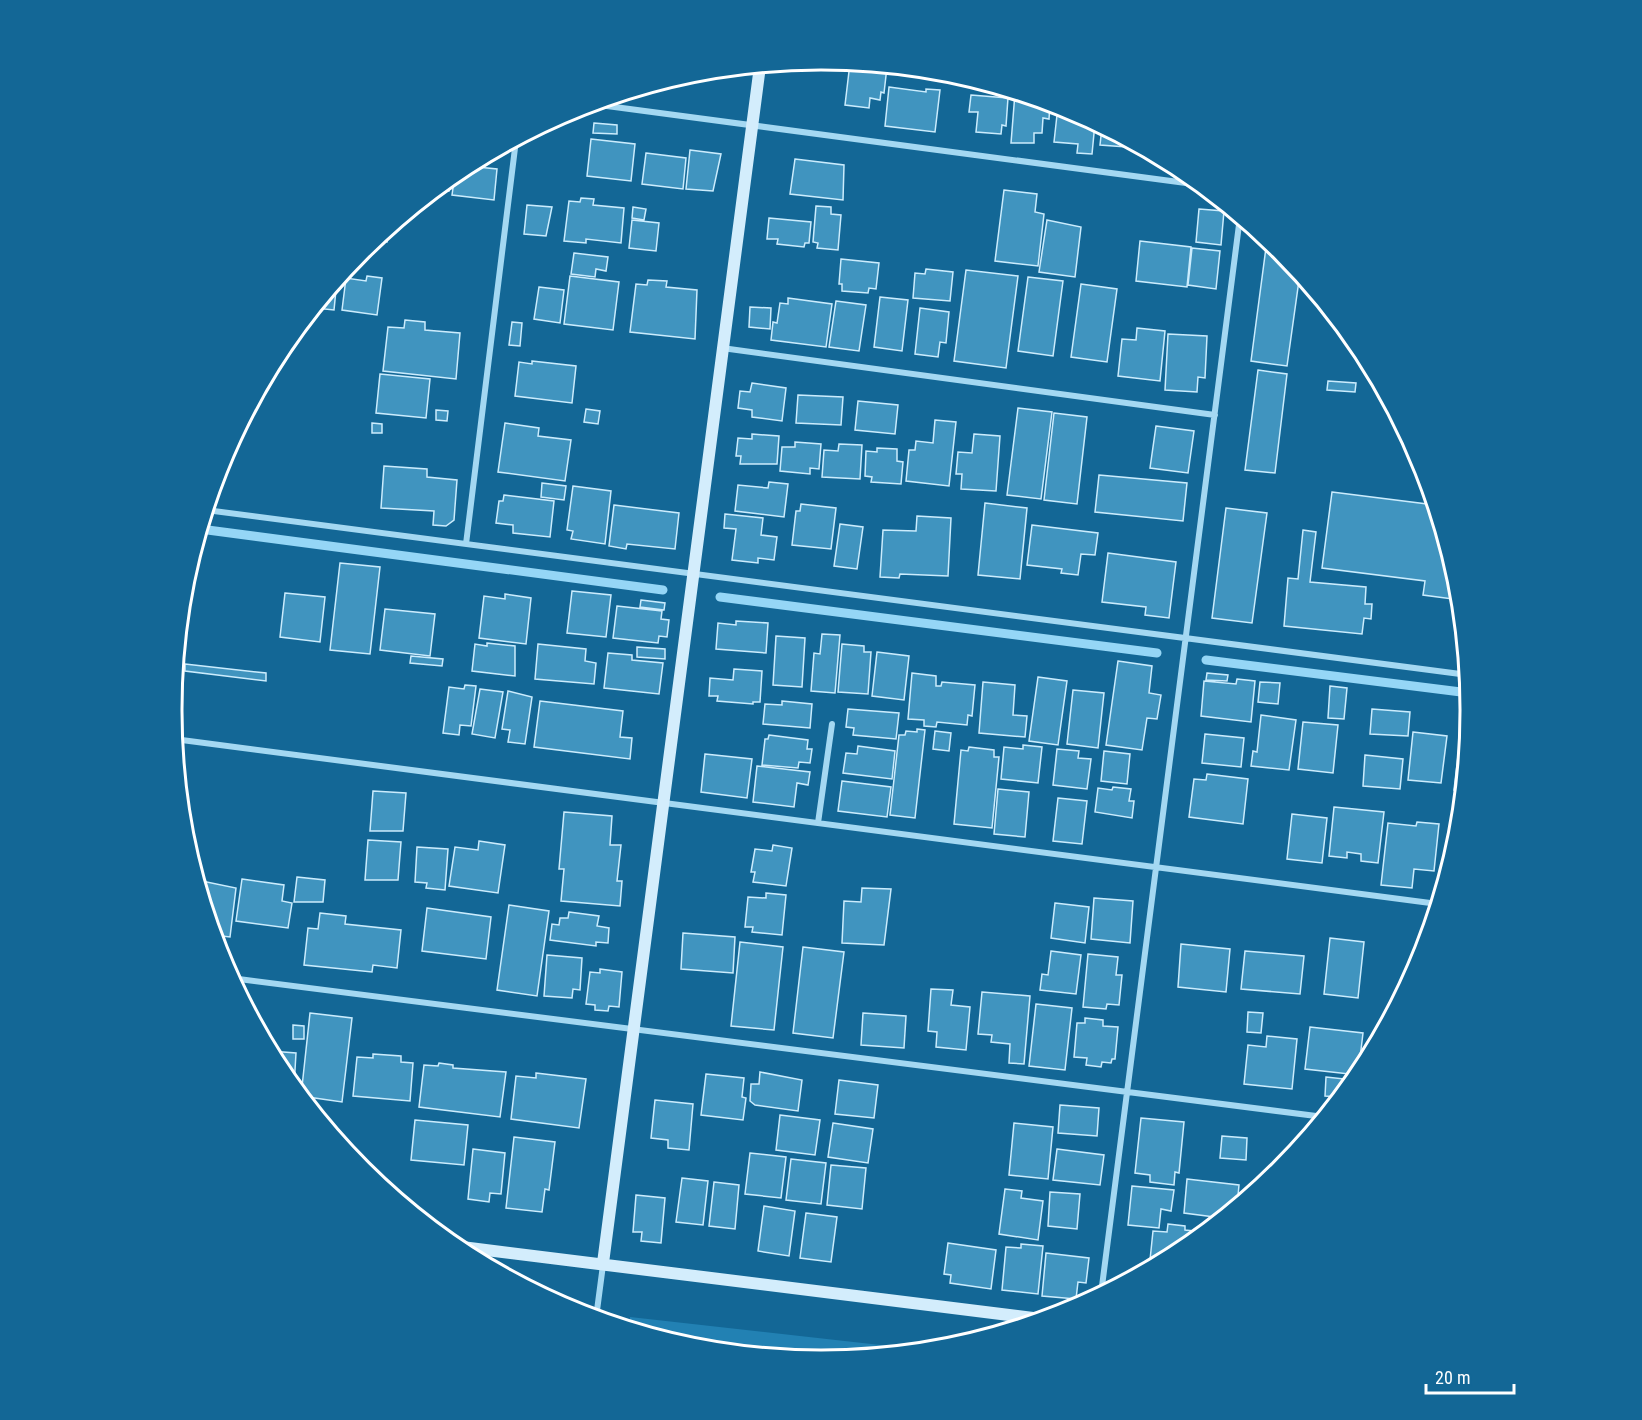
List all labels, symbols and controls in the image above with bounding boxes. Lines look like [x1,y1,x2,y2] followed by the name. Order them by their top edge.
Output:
[1426,1357,1514,1395] scale bar
[1435,1367,1470,1388] text: 20 m

